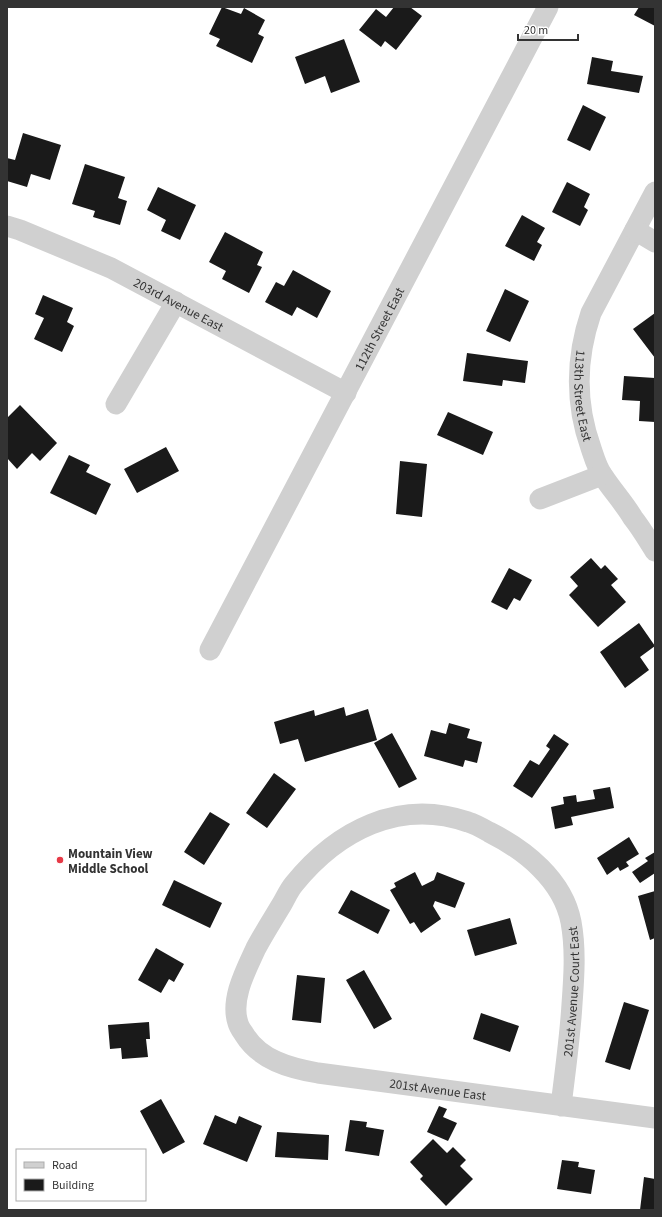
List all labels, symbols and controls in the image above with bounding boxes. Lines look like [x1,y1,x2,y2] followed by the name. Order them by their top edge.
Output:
[518,16,578,42] scale bar
[524,22,548,39] text: 20 m
[130,274,227,336] street label: 203rd Avenue East
[350,284,409,374] street label: 112th Street East
[569,349,596,444] street label: 113th Street East
[68,845,153,878] place label: Mountain View Middle School
[55,855,65,865] marker: Mountain View Middle School
[559,925,584,1058] street label: 201st Avenue Court East
[388,1075,488,1105] street label: 201st Avenue East
[16,1149,146,1201] legend
[52,1157,78,1174] text: Road
[52,1177,94,1194] text: Building

